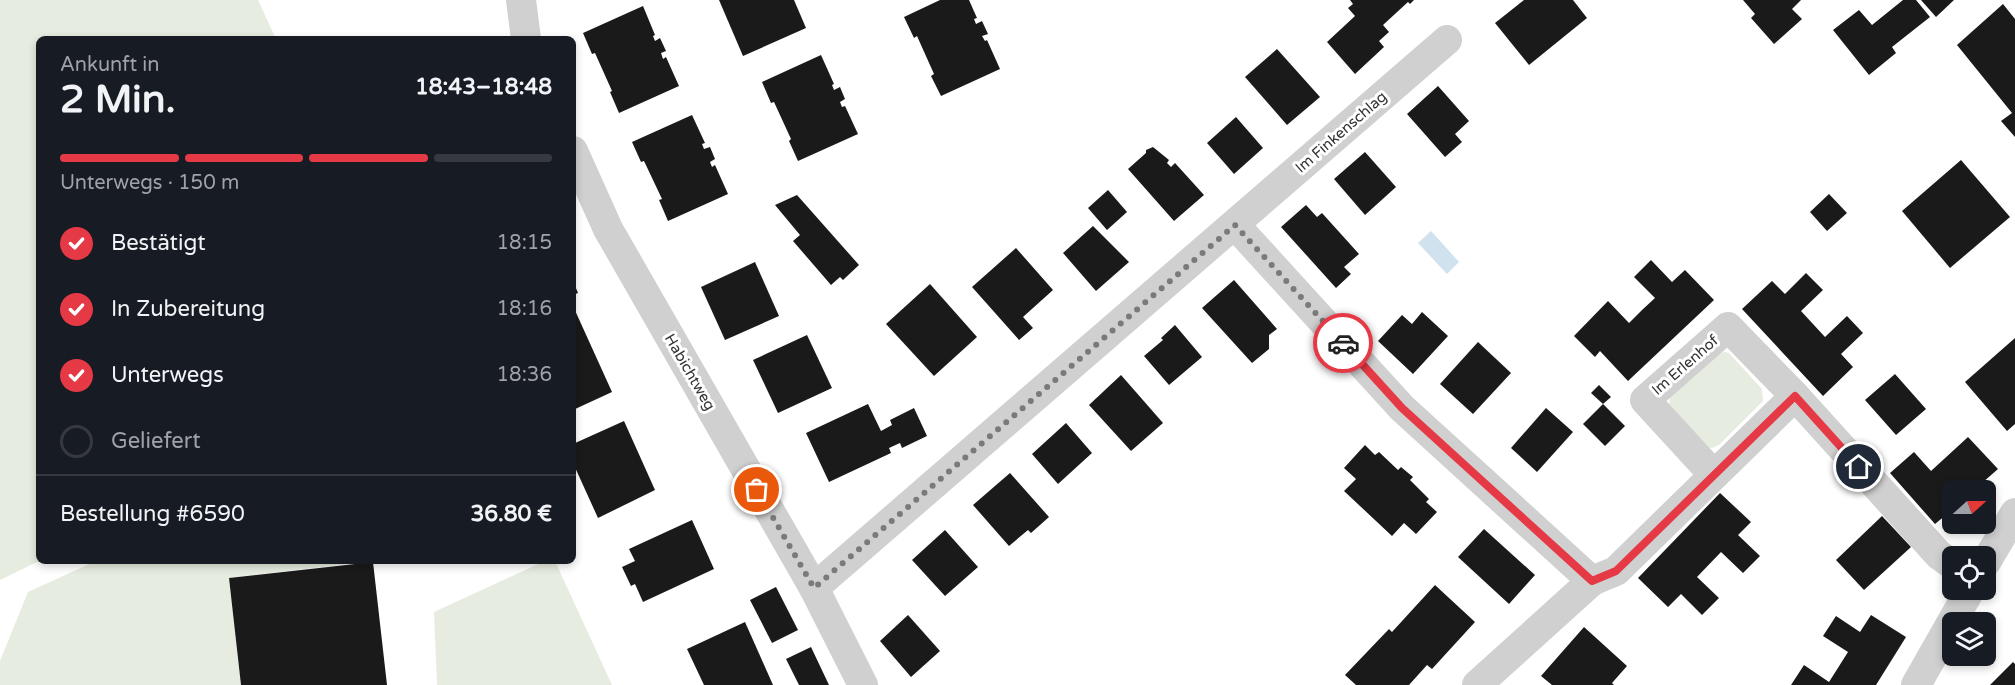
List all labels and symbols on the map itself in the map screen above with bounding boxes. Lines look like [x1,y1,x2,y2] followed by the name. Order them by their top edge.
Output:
[1292,87,1390,177] street label: Im Finkenschlag
[1313,313,1373,373] courier
[661,331,719,413] street label: Habichtweg
[1648,331,1722,399] street label: Im Erlenhof
[1833,441,1884,492] pin
[731,464,782,515] pin
[1942,480,1996,534] north arrow

